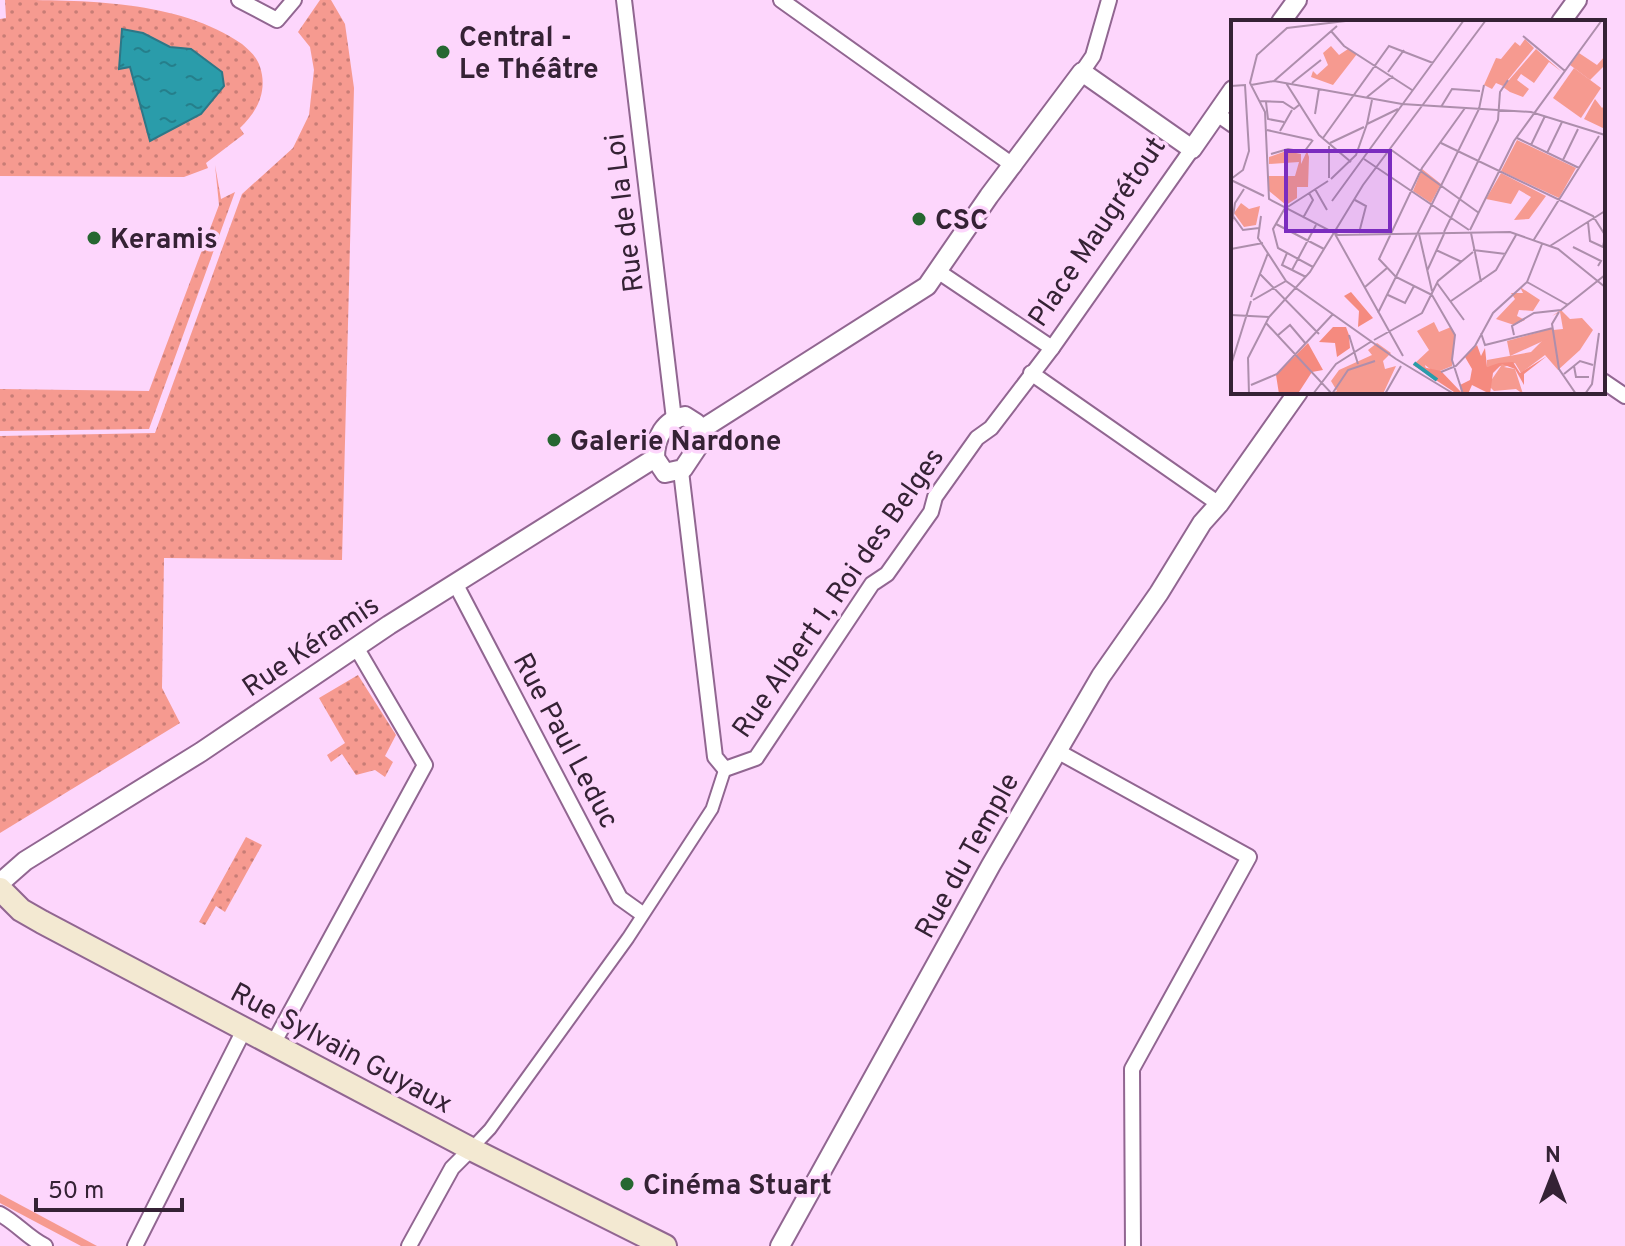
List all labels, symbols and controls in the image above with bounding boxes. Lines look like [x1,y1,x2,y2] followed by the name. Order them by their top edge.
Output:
[1231,20,1605,394] inset map
[459,21,599,89] place label: Central - Le Théâtre
[434,43,452,61] marker: Central - Le Théâtre
[598,131,654,294] street label: Rue de la Loi
[1022,131,1175,335] street label: Place Maugrétout
[935,204,988,240] place label: CSC
[910,210,928,228] marker: CSC
[110,223,218,259] place label: Keramis
[85,229,103,247] marker: Keramis
[570,425,781,461] place label: Galerie Nardone
[545,431,563,449] marker: Galerie Nardone
[725,442,954,746] street label: Rue Albert 1, Roi des Belges
[236,588,387,707] street label: Rue Kéramis
[503,648,626,835] street label: Rue Paul Leduc
[908,767,1029,946] street label: Rue du Temple
[223,976,458,1123] street label: Rue Sylvain Guyaux
[1513,1134,1593,1214] north arrow
[1545,1143,1561,1170] text: N
[36,1162,182,1212] scale bar
[643,1169,832,1205] place label: Cinéma Stuart
[618,1175,636,1193] marker: Cinéma Stuart
[48,1177,104,1207] text: 50 m

